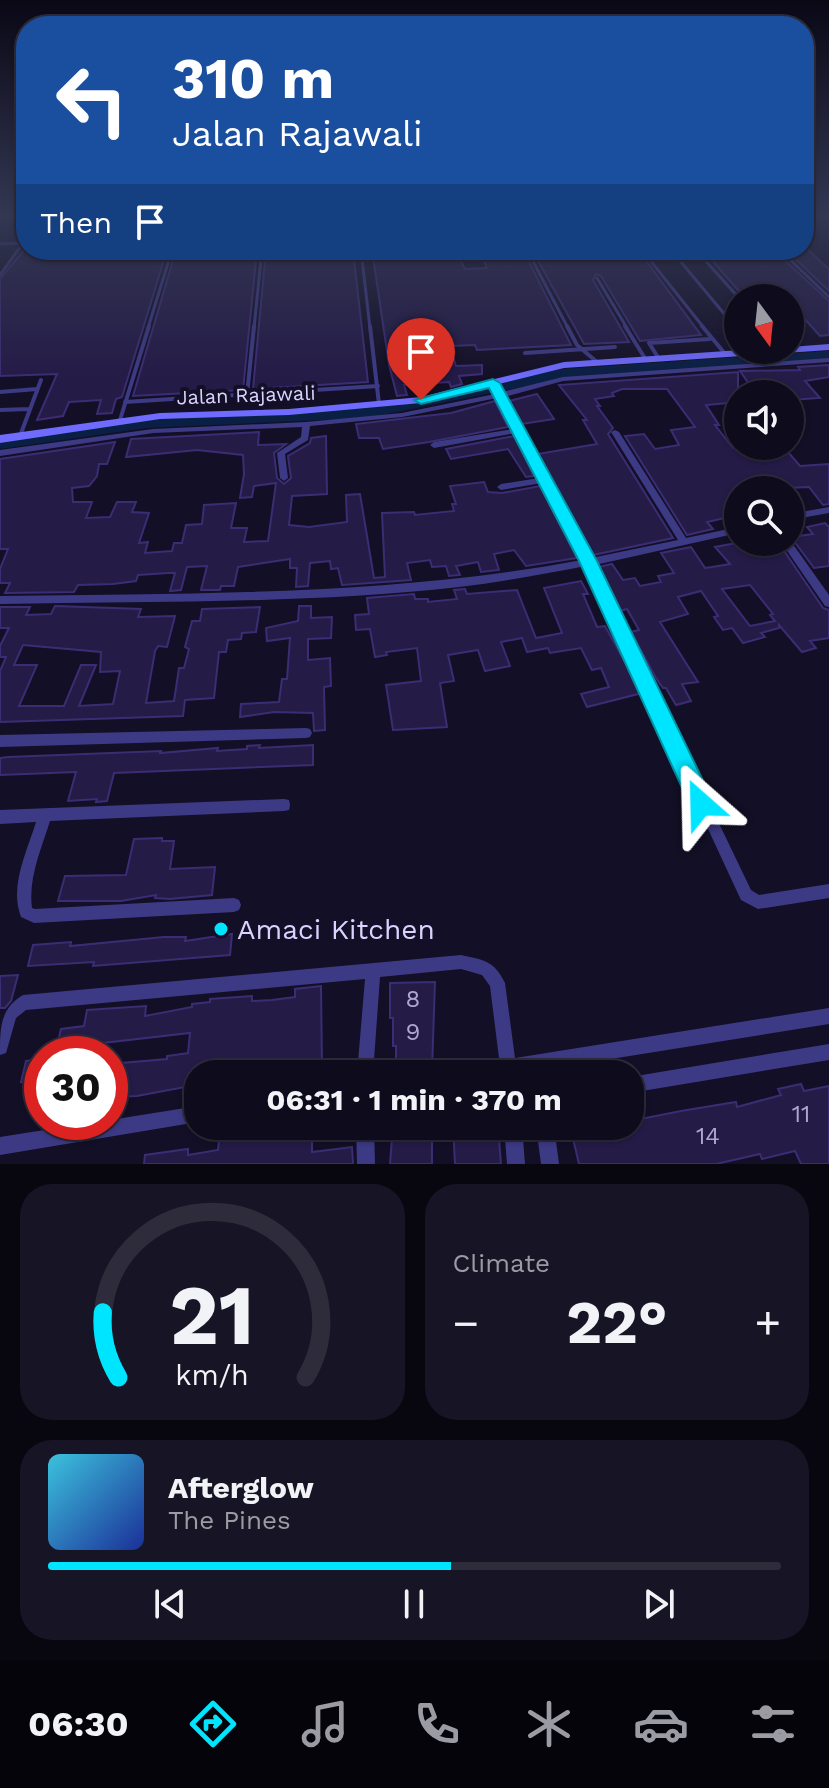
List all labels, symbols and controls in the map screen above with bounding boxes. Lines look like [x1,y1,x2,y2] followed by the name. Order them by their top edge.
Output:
[172,46,334,112] text: 310 m
[40,48,144,152] icon: left
[172,113,423,155] text: Jalan Rajawali
[128,200,172,244] icon: arrive
[40,205,112,240] text: Then
[724,284,804,364] north arrow
[724,284,804,556] map controls
[387,318,455,400] pin
[399,330,443,374] icon: arrive
[724,380,804,460] button: sound
[176,381,316,409] street label: Jalan Rajawali
[724,476,804,556] button: search
[659,762,743,846] position arrow
[237,913,435,946] place label: Amaci Kitchen
[212,920,230,938] marker: Amaci Kitchen
[406,985,420,1013] house number: 8
[406,1018,420,1046] house number: 9
[24,1036,128,1140] speed limit sign: 30
[266,1082,562,1117] text: 06:31 · 1 min · 370 m
[792,1100,810,1128] house number: 11
[696,1122,720,1150] house number: 14
[453,1248,550,1278] text: Climate
[170,1267,255,1364] text: 21
[566,1287,667,1358] text: 22°
[453,1297,479,1349] text: −
[754,1297,781,1349] text: +
[175,1358,249,1392] text: km/h
[168,1470,314,1505] text: Afterglow
[168,1505,291,1535] text: The Pines
[148,1582,192,1626] icon: previous
[392,1582,436,1626] icon: pause
[637,1582,681,1626] icon: next
[185,1696,241,1752] icon: directions
[297,1696,353,1752] icon: music
[409,1696,465,1752] icon: phone
[521,1696,577,1752] icon: climate
[633,1696,689,1752] icon: car
[745,1696,801,1752] icon: filters
[28,1703,129,1745] text: 06:30

